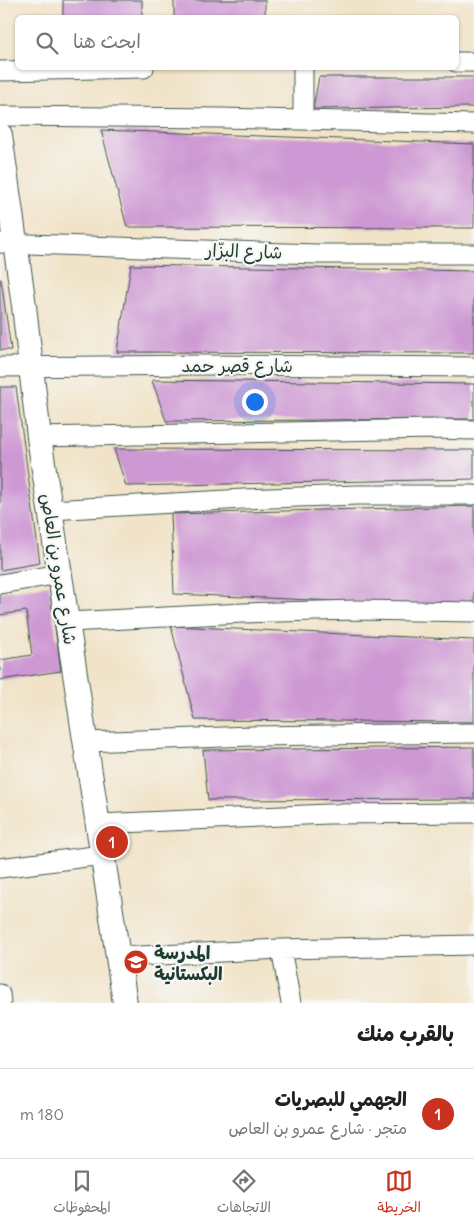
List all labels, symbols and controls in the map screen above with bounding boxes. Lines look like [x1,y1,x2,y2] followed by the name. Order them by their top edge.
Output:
[15,15,459,70] search box
[33,29,61,57] icon: search
[73,29,141,53] text: ابحث هنا
[203,238,283,265] street label: شارع البزّار
[181,354,293,378] street label: شارع قصر حمد
[242,389,268,415] your location
[35,492,82,646] street label: شارع عمرو بن العاص
[96,823,128,861] pin: 1
[154,941,223,985] place label: المدرسة البكستانية
[123,949,149,975] school or university icon: المدرسة البكستانية
[357,1020,454,1047] text: بالقرب منك
[275,1087,407,1111] text: الجهمي للبصريات
[20,1104,64,1124] text: 180 m
[435,1104,441,1124] text: 1
[229,1118,407,1138] text: متجر · شارع عمرو بن العاص
[53,1167,111,1220] tab: المحفوظات
[217,1167,271,1220] tab: الاتجاهات
[377,1167,421,1220] tab: الخريطة

